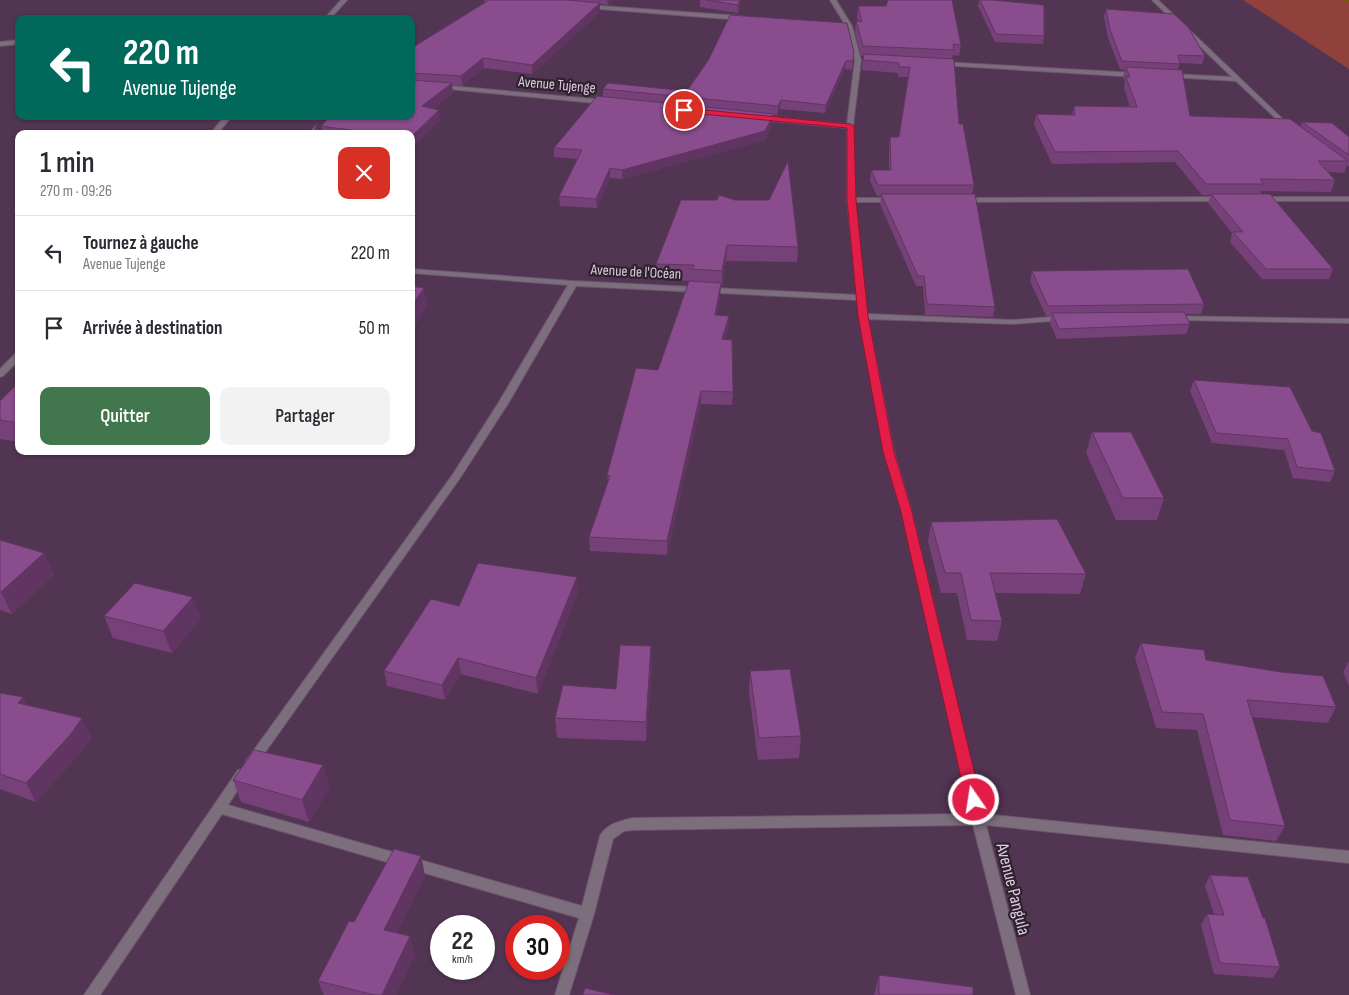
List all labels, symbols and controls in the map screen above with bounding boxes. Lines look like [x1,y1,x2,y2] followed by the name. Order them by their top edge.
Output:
[123,32,199,75] text: 220 m
[40,35,105,100] icon: left
[517,72,596,98] street label: Avenue Tujenge
[123,75,237,102] text: Avenue Tujenge
[663,89,705,131] pin
[670,96,698,124] icon: arrive
[40,145,95,181] text: 1 min
[338,147,390,199] button: close
[40,182,112,201] text: 270 m · 09:26
[83,232,199,255] text: Tournez à gauche
[40,239,68,267] icon: left
[351,242,390,265] text: 220 m
[83,255,166,274] text: Avenue Tujenge
[589,260,682,284] street label: Avenue de l'Océan
[40,314,68,342] icon: arrive
[83,317,223,340] text: Arrivée à destination
[359,317,390,340] text: 50 m
[40,387,210,445] button: Quitter
[220,387,390,445] button: Partager
[947,773,999,825] position arrow
[991,840,1035,937] street label: Avenue Pangula
[505,915,570,980] speed limit sign: 30
[452,926,473,957] text: 22
[452,952,473,967] text: km/h

